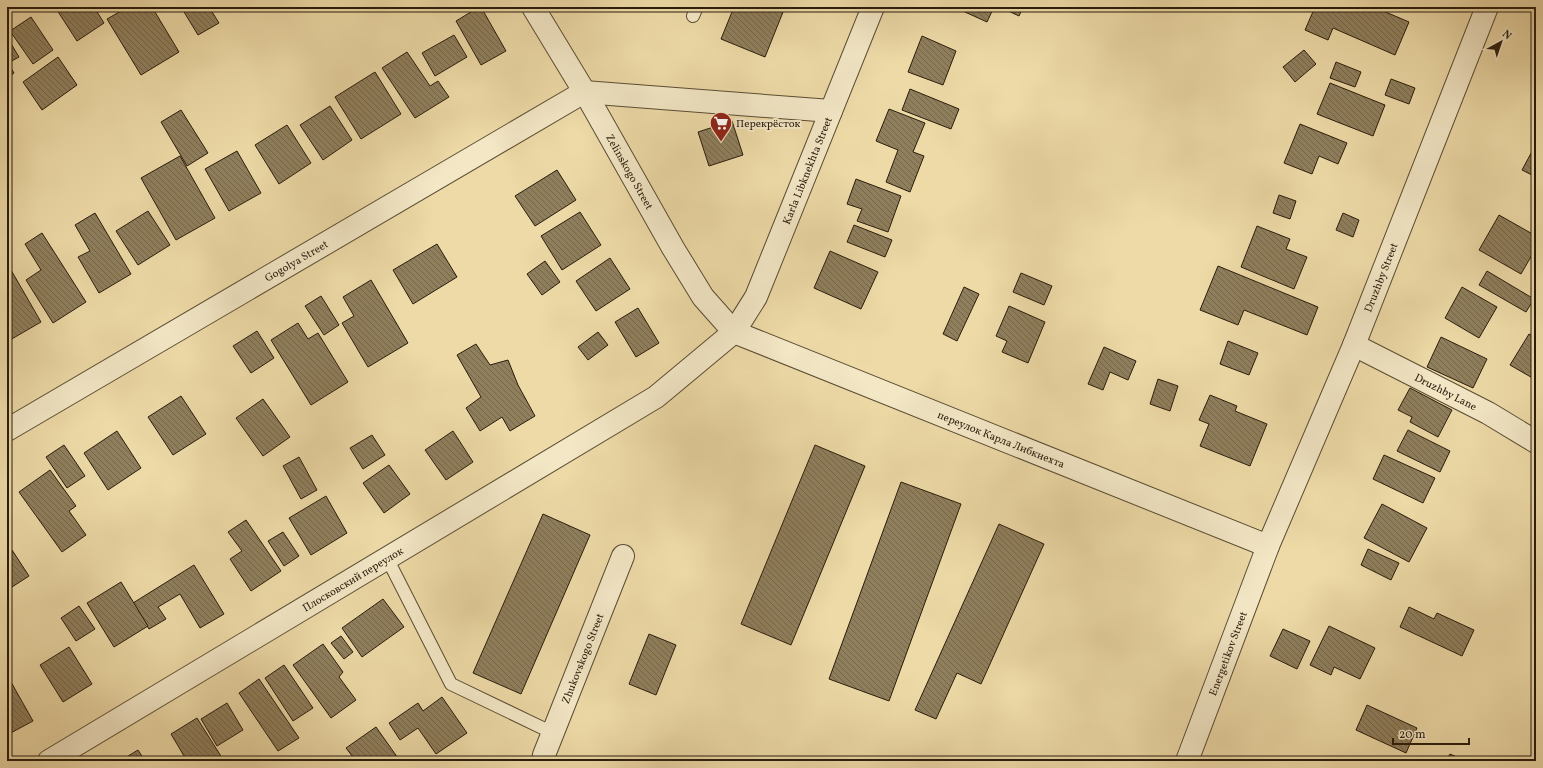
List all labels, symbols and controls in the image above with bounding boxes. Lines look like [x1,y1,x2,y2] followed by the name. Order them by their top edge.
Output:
[1481,22,1521,62] north arrow
[1499,27,1514,44] text: N
[708,110,734,143] supermarket icon: Перекрёсток
[780,115,837,227] street label: Karla Libknekhta Street
[736,117,801,132] place label: Перекрёсток
[601,132,656,213] street label: Zelinskogo Street
[262,237,331,286] street label: Gogolya Street
[1362,241,1402,315] street label: Druzhby Street
[1411,371,1479,415] street label: Druzhby Lane
[935,408,1067,473] street label: переулок Карла Либкнехта
[300,544,407,616] street label: Плосковский переулок
[1206,609,1252,698] street label: Energetikov Street
[559,611,608,706] street label: Zhukovskogo Street
[1393,720,1469,746] scale bar
[1399,727,1426,743] text: 20 m

